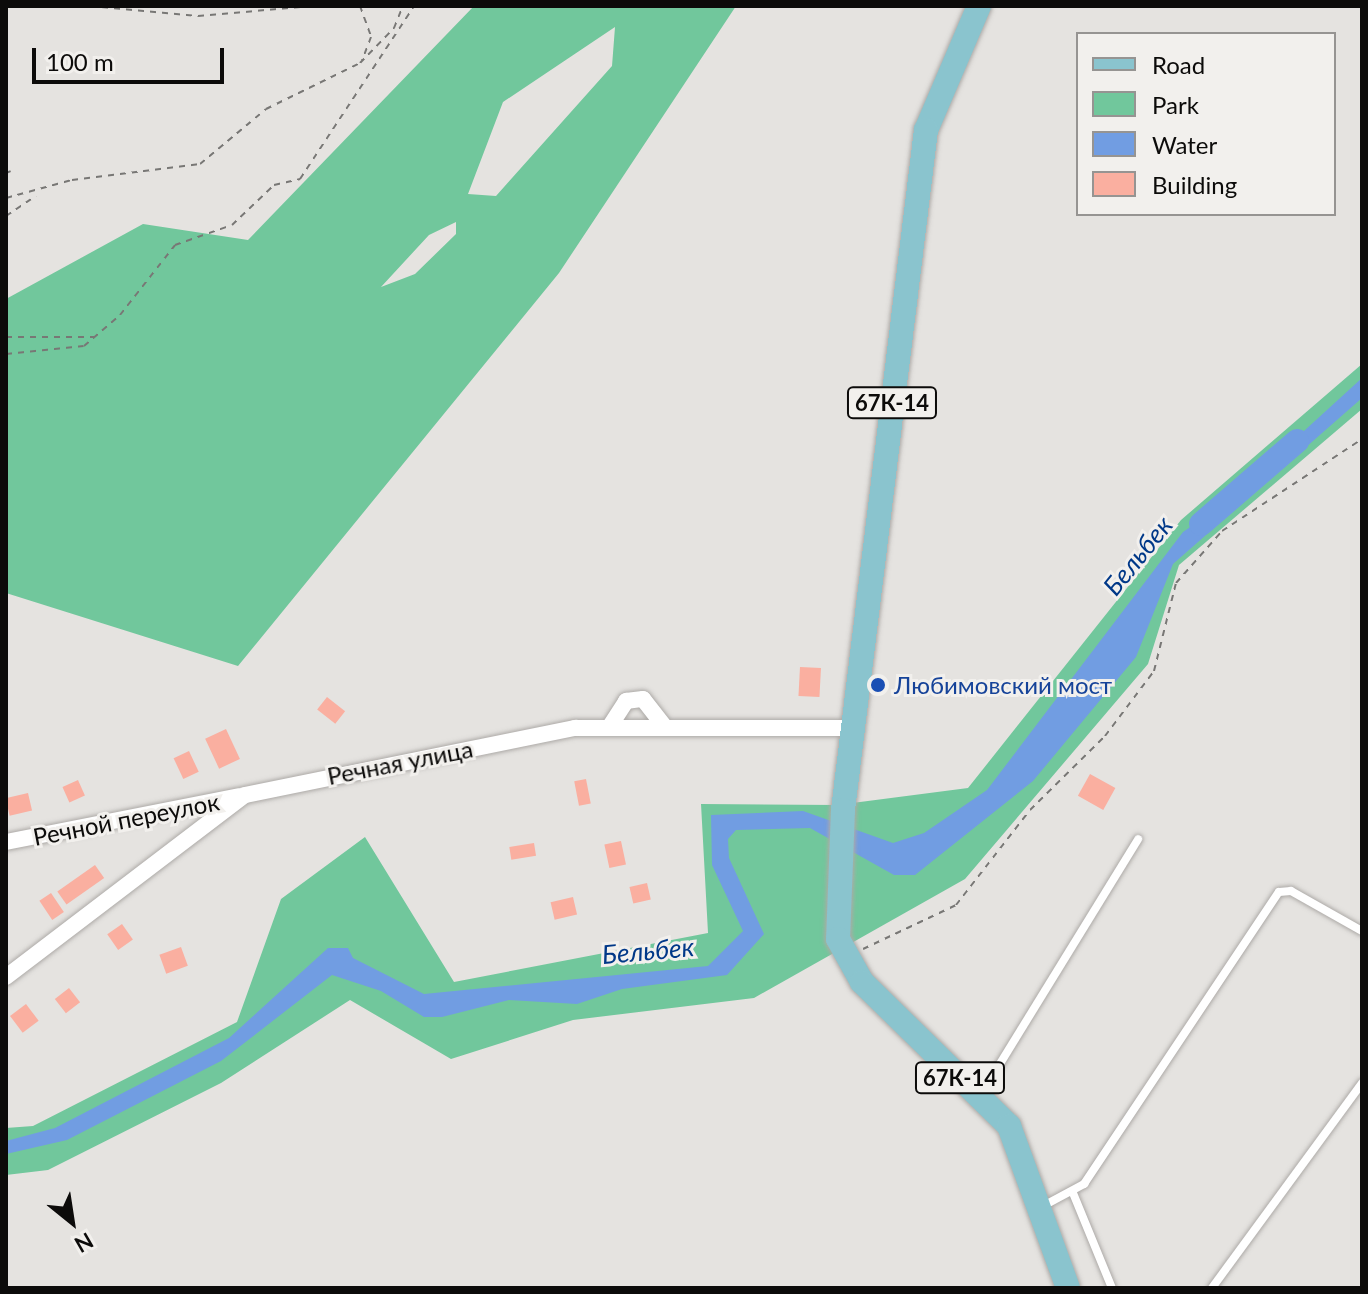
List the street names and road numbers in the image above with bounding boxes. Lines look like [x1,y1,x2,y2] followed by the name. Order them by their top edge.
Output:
[846,385,938,421] road number: 67К-14
[325,734,475,790] street label: Речная улица
[30,787,222,851] street label: Речной переулок
[914,1060,1006,1096] road number: 67К-14

